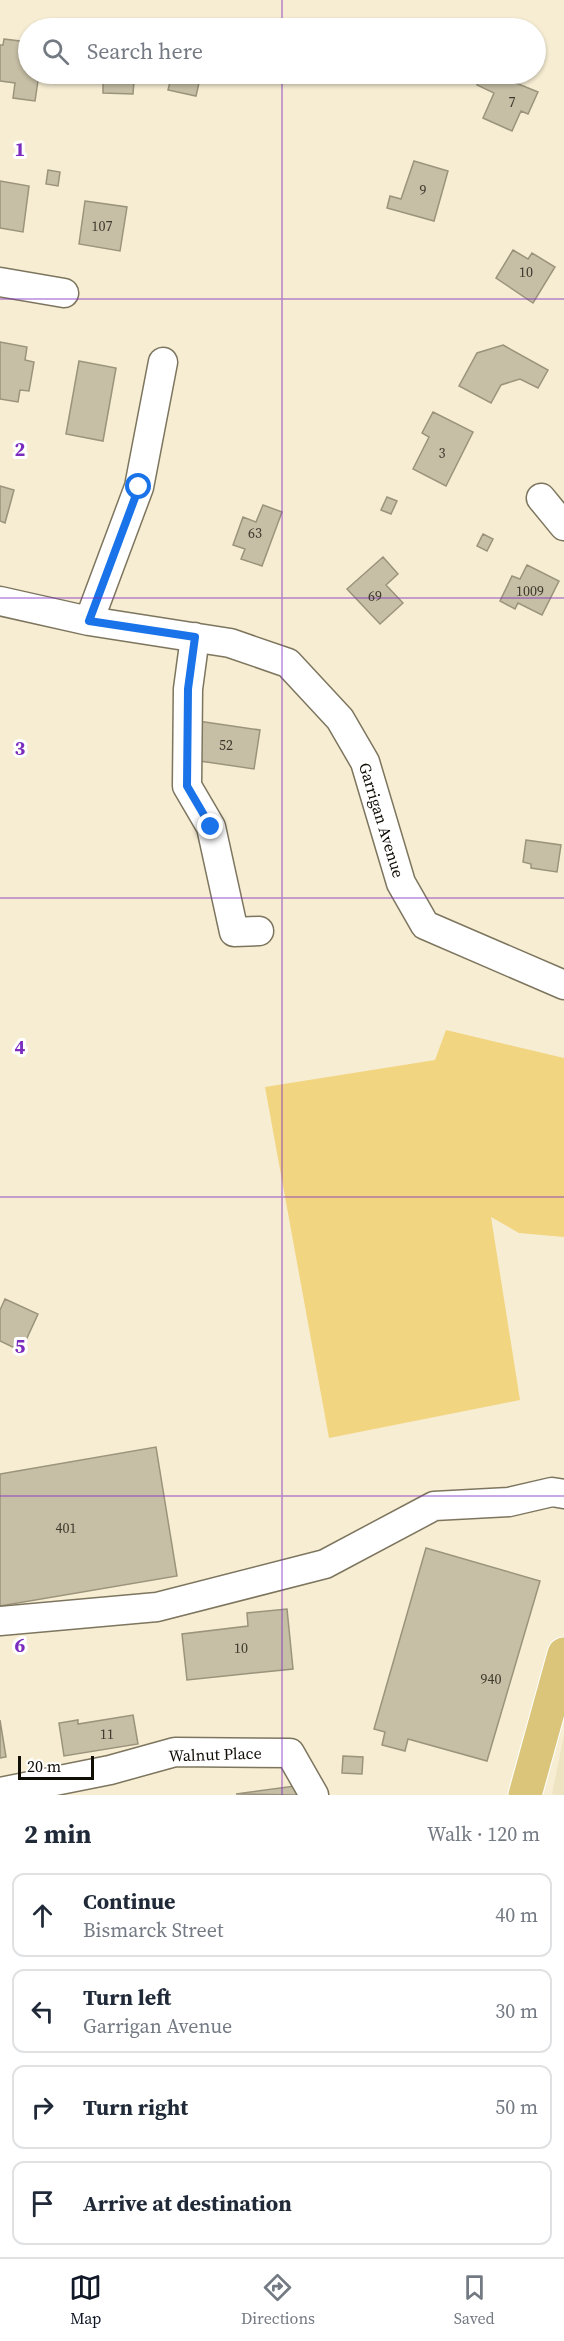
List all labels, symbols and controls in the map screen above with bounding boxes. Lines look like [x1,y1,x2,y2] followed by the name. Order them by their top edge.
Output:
[18,18,546,84] search box
[39,35,72,68] icon: search
[87,36,203,66] text: Search here
[509,92,516,112] house number: 7
[15,135,25,163] text: 1
[420,180,427,200] house number: 9
[92,216,113,236] house number: 107
[519,262,533,282] house number: 10
[15,435,26,463] text: 2
[439,443,446,463] house number: 3
[125,473,151,499] route start
[248,523,262,543] house number: 63
[516,581,544,601] house number: 1009
[368,586,382,606] house number: 69
[15,734,26,762] text: 3
[219,735,233,755] house number: 52
[354,760,410,880] street label: Garrigan Avenue
[197,813,223,839] route end
[15,1033,26,1061] text: 4
[15,1332,26,1360] text: 5
[56,1518,77,1538] house number: 401
[15,1631,26,1659] text: 6
[234,1638,248,1658] house number: 10
[481,1669,502,1689] house number: 940
[100,1724,114,1744] house number: 11
[168,1741,262,1767] street label: Walnut Place
[18,1753,94,1780] scale bar
[27,1755,61,1777] text: 20 m
[24,1816,91,1852] text: 2 min
[427,1820,540,1848] text: Walk · 120 m
[83,1886,176,1916] text: Continue
[26,1899,59,1932] icon: ahead
[495,1901,538,1929] text: 40 m
[83,1916,223,1944] text: Bismarck Street
[83,1982,171,2012] text: Turn left
[26,1995,59,2028] icon: left
[495,1997,538,2025] text: 30 m
[83,2012,232,2040] text: Garrigan Avenue
[26,2091,59,2124] icon: right
[83,2092,188,2122] text: Turn right
[495,2093,538,2121] text: 50 m
[26,2187,59,2220] icon: arrive
[83,2188,292,2218] text: Arrive at destination
[69,2271,102,2329] tab: Map
[241,2271,315,2329] tab: Directions
[454,2271,495,2329] tab: Saved

